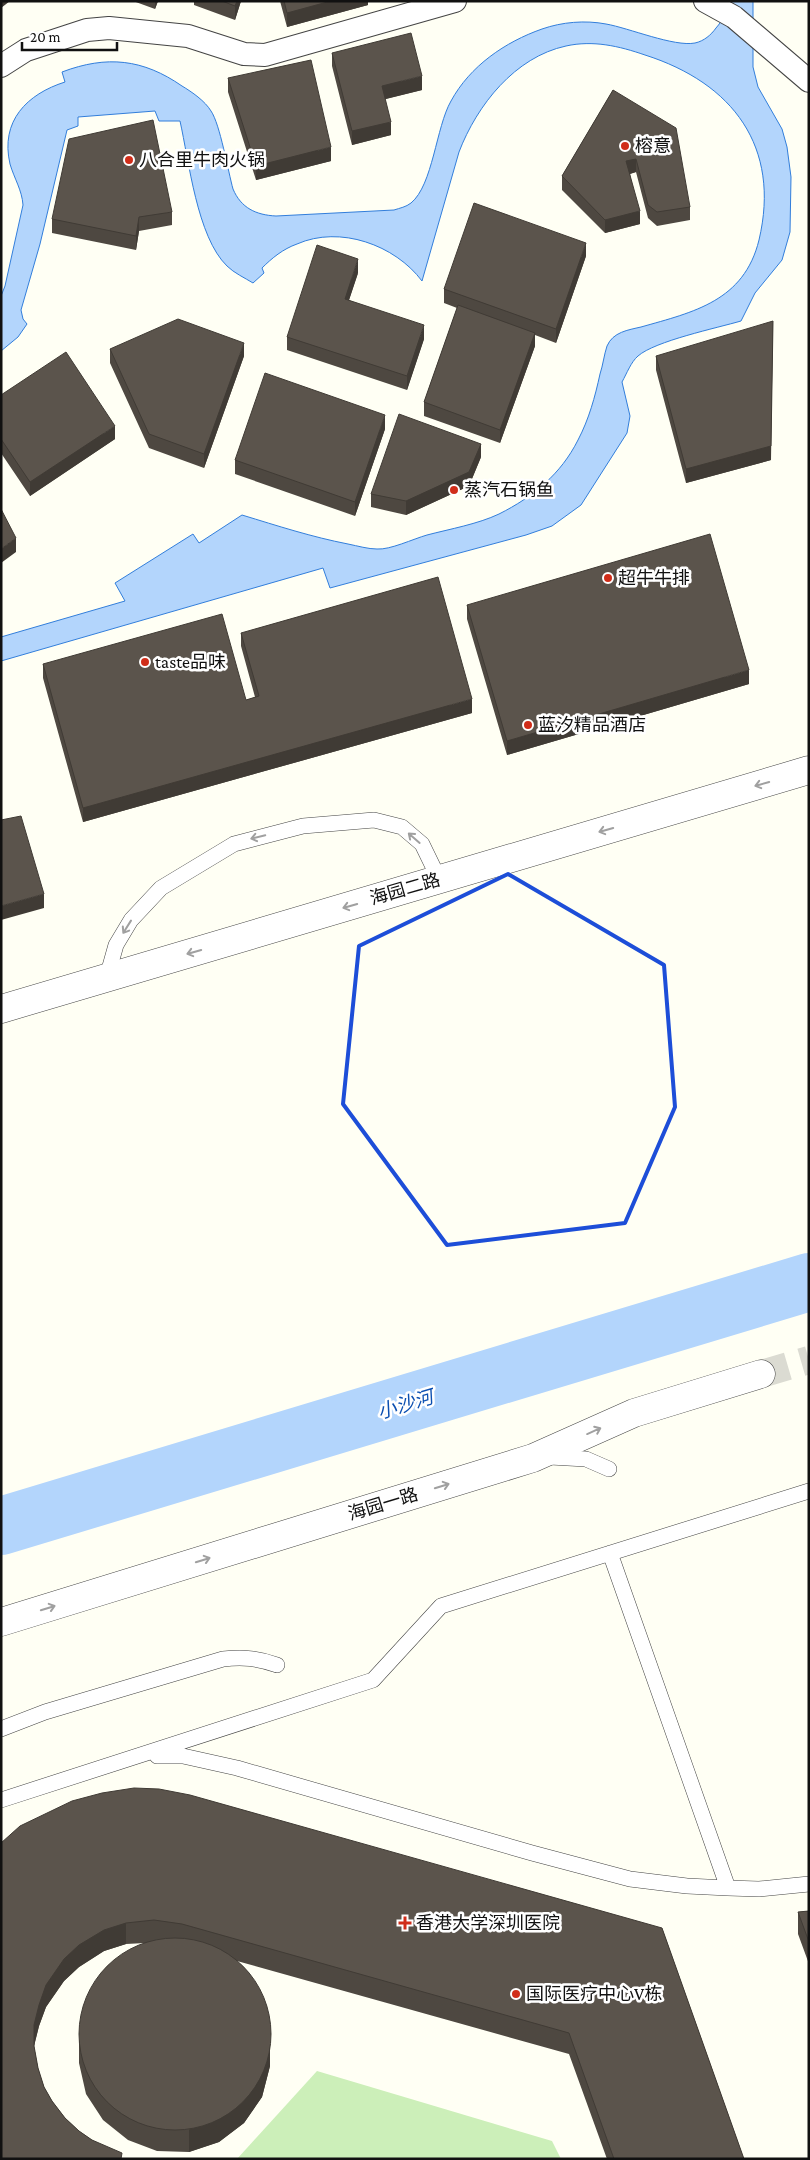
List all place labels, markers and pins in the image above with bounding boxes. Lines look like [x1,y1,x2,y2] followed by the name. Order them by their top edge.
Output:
[635,136,671,156] place label: 榕意
[619,140,631,152] marker: 榕意
[139,150,265,170] place label: 八合里牛肉火锅
[123,154,135,166] marker: 八合里牛肉火锅
[464,480,554,500] place label: 蒸汽石锅鱼
[448,484,460,496] marker: 蒸汽石锅鱼
[618,568,690,588] place label: 超牛牛排
[602,572,614,584] marker: 超牛牛排
[155,652,226,672] place label: taste品味
[139,656,151,668] marker: taste品味
[538,715,646,735] place label: 蓝汐精品酒店
[522,719,534,731] marker: 蓝汐精品酒店
[416,1913,560,1933] place label: 香港大学深圳医院
[398,1916,412,1930] marker: 香港大学深圳医院
[526,1984,662,2004] place label: 国际医疗中心V栋
[510,1988,522,2000] marker: 国际医疗中心V栋

